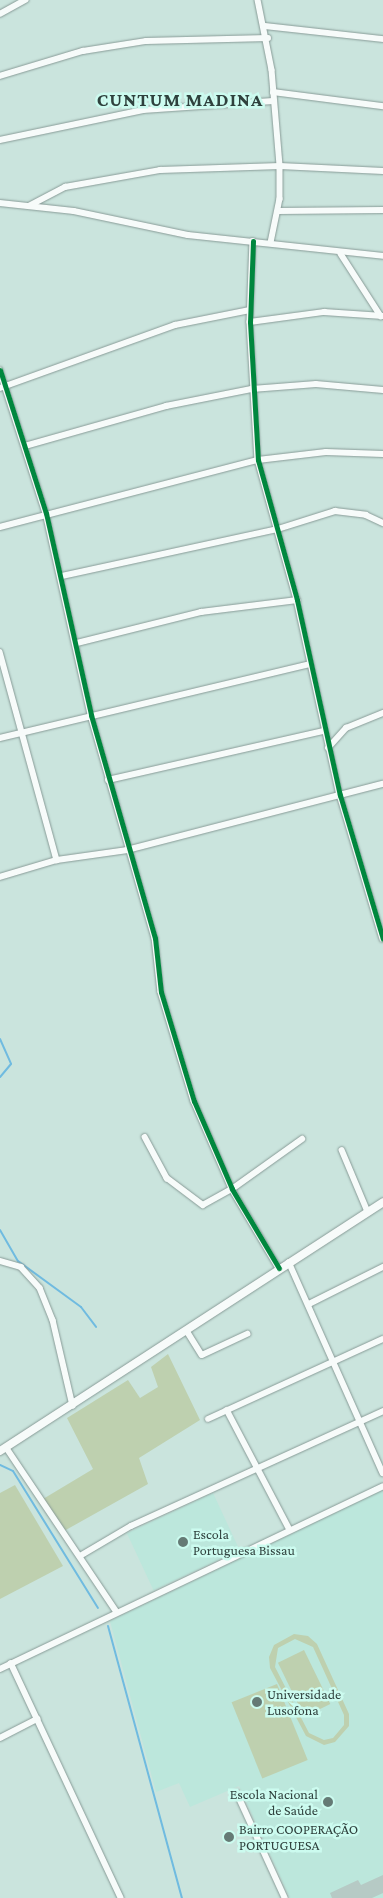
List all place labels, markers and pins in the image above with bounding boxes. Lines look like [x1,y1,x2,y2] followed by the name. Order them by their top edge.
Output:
[193,1526,295,1558] place label: Escola Portuguesa Bissau
[177,1536,189,1548] marker: Escola Portuguesa Bissau
[267,1686,341,1718] place label: Universidade Lusofona
[251,1696,263,1708] marker: Universidade Lusofona
[230,1786,318,1818] place label: Escola Nacional de Saúde
[322,1796,334,1808] marker: Escola Nacional de Saúde
[239,1821,358,1854] place label: Bairro COOPERAÇÃO PORTUGUESA
[223,1831,235,1843] marker: Bairro COOPERAÇÃO PORTUGUESA

